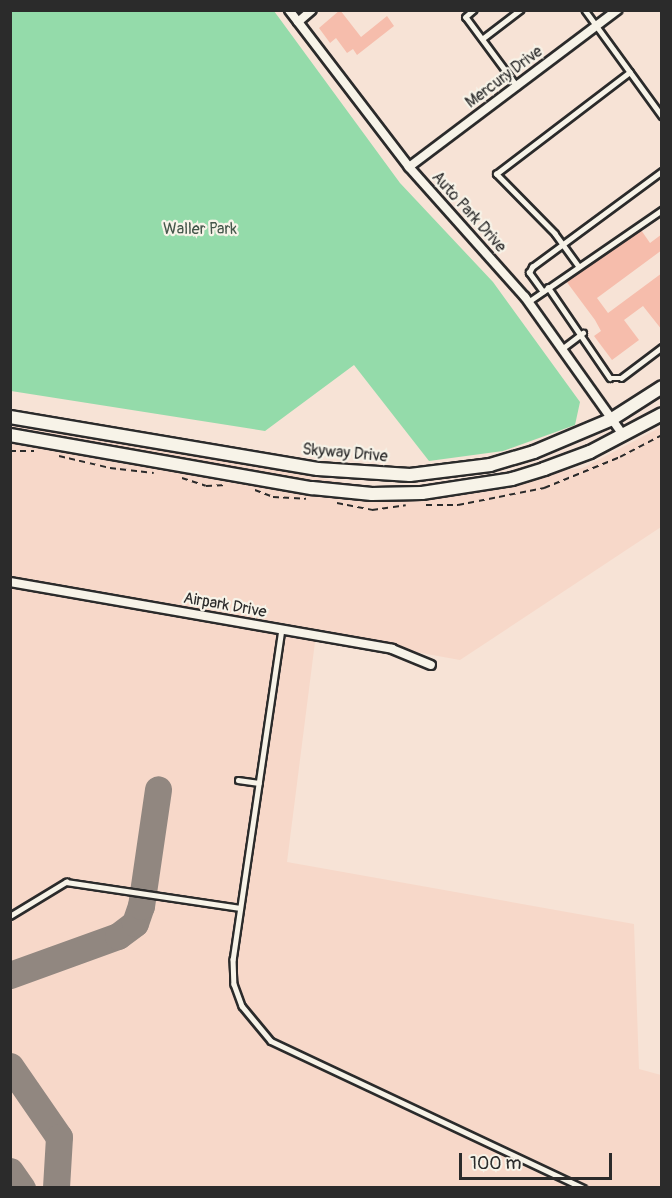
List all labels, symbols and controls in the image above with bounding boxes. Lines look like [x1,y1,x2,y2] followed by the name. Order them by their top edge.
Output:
[462,42,546,112] street label: Mercury Drive
[428,168,510,256] street label: Auto Park Drive
[163,219,237,239] park label: Waller Park
[302,440,388,466] street label: Skyway Drive
[182,588,268,622] street label: Airpark Drive
[462,1141,615,1179] scale bar
[470,1152,522,1175] text: 100 m

